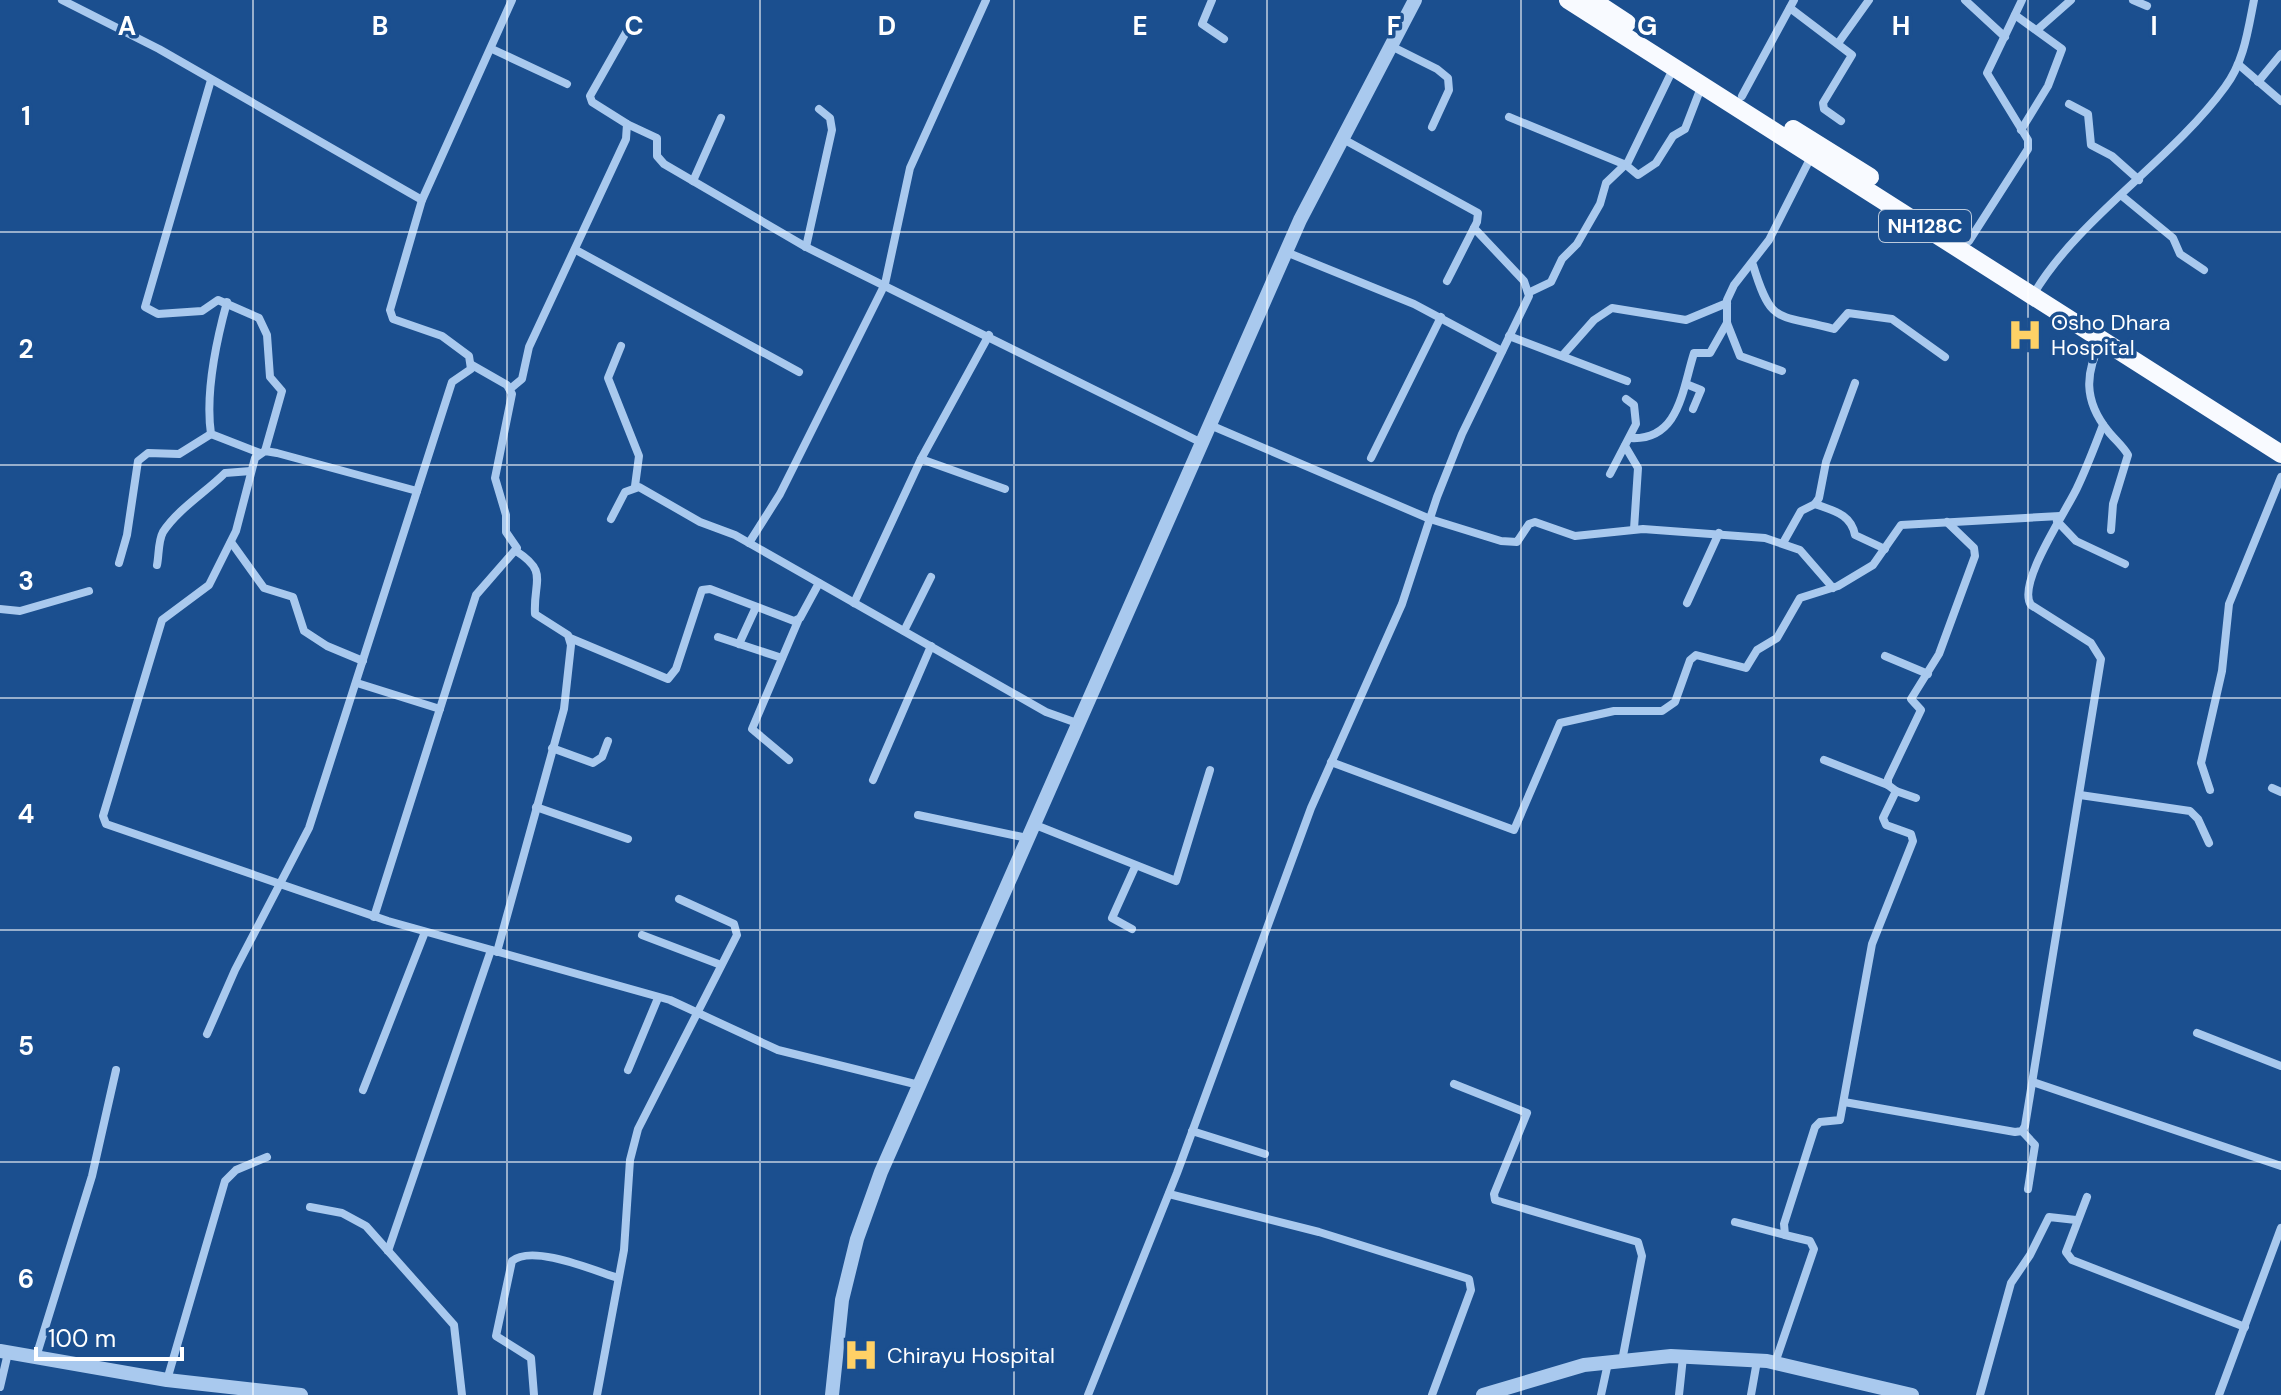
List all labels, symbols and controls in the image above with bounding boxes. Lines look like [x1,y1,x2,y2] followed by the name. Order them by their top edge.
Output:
[118,9,136,43] text: A
[372,9,388,43] text: B
[624,9,644,43] text: C
[878,9,896,43] text: D
[1132,9,1148,43] text: E
[1387,9,1401,43] text: F
[1637,9,1657,43] text: G
[1892,9,1910,43] text: H
[2150,9,2158,43] text: I
[21,99,31,133] text: 1
[1879,210,1971,242] road number: NH128C
[2051,308,2170,362] place label: Osho Dhara Hospital
[2006,316,2044,354] hospital icon: Osho Dhara Hospital
[18,332,34,366] text: 2
[18,564,34,598] text: 3
[18,797,34,831] text: 4
[18,1029,34,1063] text: 5
[18,1262,34,1296] text: 6
[36,1311,182,1361] scale bar
[48,1323,116,1354] text: 100 m
[842,1336,880,1374] hospital icon: Chirayu Hospital
[887,1341,1055,1370] place label: Chirayu Hospital

